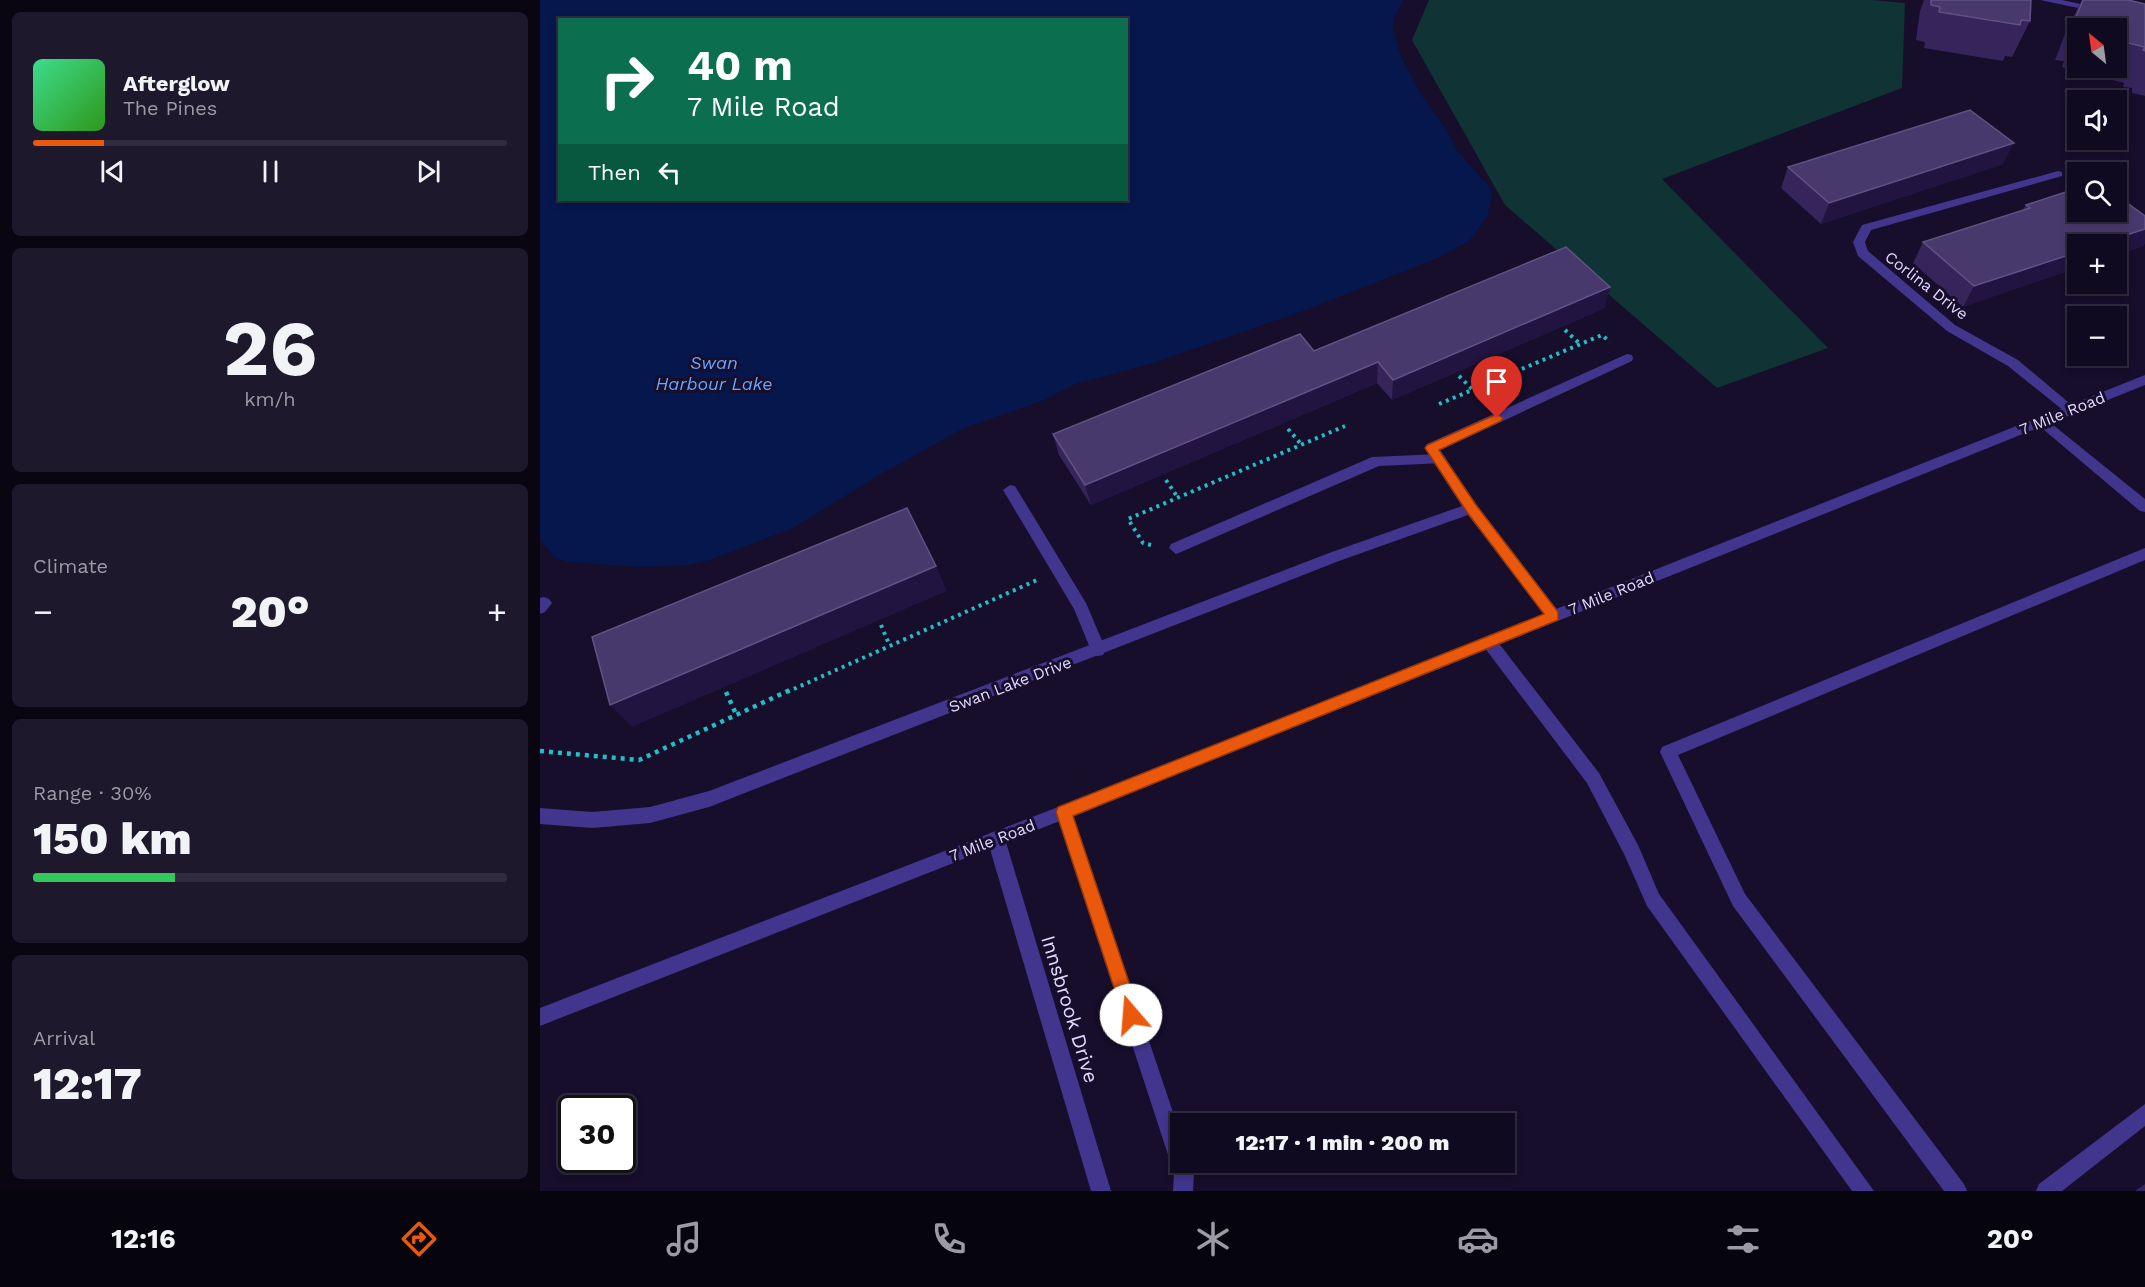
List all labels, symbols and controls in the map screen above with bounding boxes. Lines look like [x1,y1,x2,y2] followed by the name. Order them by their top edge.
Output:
[2067,18,2127,78] north arrow
[2067,18,2127,366] map controls
[687,41,793,90] text: 40 m
[588,42,666,120] icon: right
[123,71,230,96] text: Afterglow
[2067,90,2127,150] button: sound
[687,91,840,123] text: 7 Mile Road
[123,96,217,120] text: The Pines
[96,155,129,188] icon: previous
[254,155,287,188] icon: pause
[412,155,445,188] icon: next
[653,156,686,189] icon: left
[588,160,641,185] text: Then
[2067,162,2127,222] button: search
[2067,234,2127,294] button: +
[1881,247,1972,324] street label: Corlina Drive
[223,302,317,394] text: 26
[2067,306,2127,366] button: −
[656,352,772,394] water label: Swan Harbour Lake
[1471,356,1522,418] pin
[1480,365,1513,398] icon: arrive
[244,387,296,411] text: km/h
[2017,388,2108,439] street label: 7 Mile Road
[33,554,108,578] text: Climate
[1566,568,1657,619] street label: 7 Mile Road
[230,585,310,638] text: 20°
[33,592,53,631] text: −
[487,592,507,631] text: +
[946,652,1074,717] street label: Swan Lake Drive
[33,781,152,805] text: Range · 30%
[33,812,192,865] text: 150 km
[947,815,1038,866] street label: 7 Mile Road
[1036,932,1104,1086] street label: Innsbrook Drive
[1099,983,1163,1047] position arrow
[33,1026,95,1050] text: Arrival
[33,1057,142,1110] text: 12:17
[558,1095,636,1173] speed limit sign: 30
[1236,1130,1449,1155] text: 12:17 · 1 min · 200 m
[398,1218,440,1260] icon: directions
[663,1218,705,1260] icon: music
[928,1218,970,1260] icon: phone
[1192,1218,1234,1260] icon: climate
[1457,1218,1499,1260] icon: car
[1722,1218,1764,1260] icon: filters
[111,1223,176,1255] text: 12:16
[1987,1223,2034,1255] text: 20°

